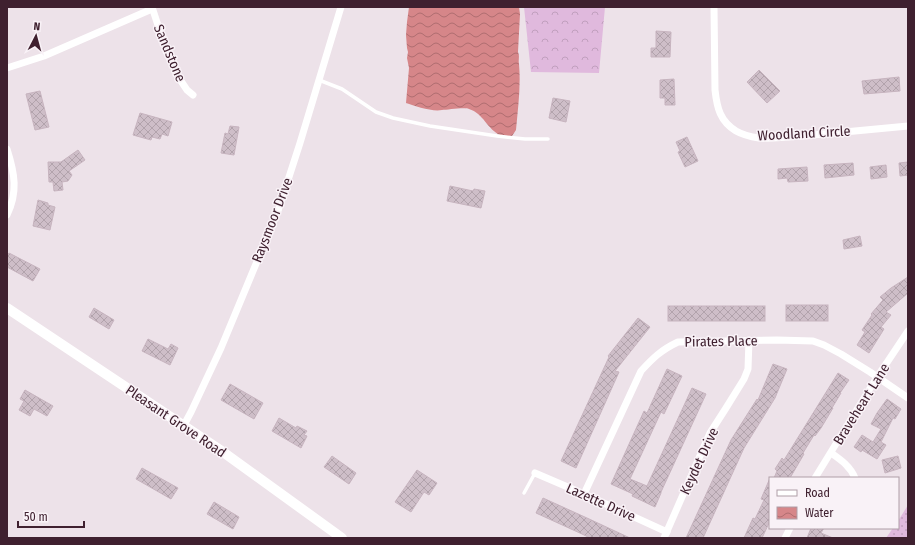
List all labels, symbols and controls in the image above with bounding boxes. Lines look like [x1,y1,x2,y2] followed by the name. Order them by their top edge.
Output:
[16,16,56,56] north arrow
[33,20,41,33] text: N
[150,22,189,85] street label: Sandstone
[757,123,851,144] street label: Woodland Circle
[248,175,296,265] street label: Raysmoor Drive
[684,332,758,351] street label: Pirates Place
[830,360,893,448] street label: Braveheart Lane
[122,381,229,461] street label: Pleasant Grove Road
[676,425,722,498] street label: Keydet Drive
[769,477,899,529] legend
[563,480,638,525] street label: Lazette Drive
[805,486,830,500] text: Road
[18,503,84,529] scale bar
[805,506,834,520] text: Water
[24,510,48,524] text: 50 m

